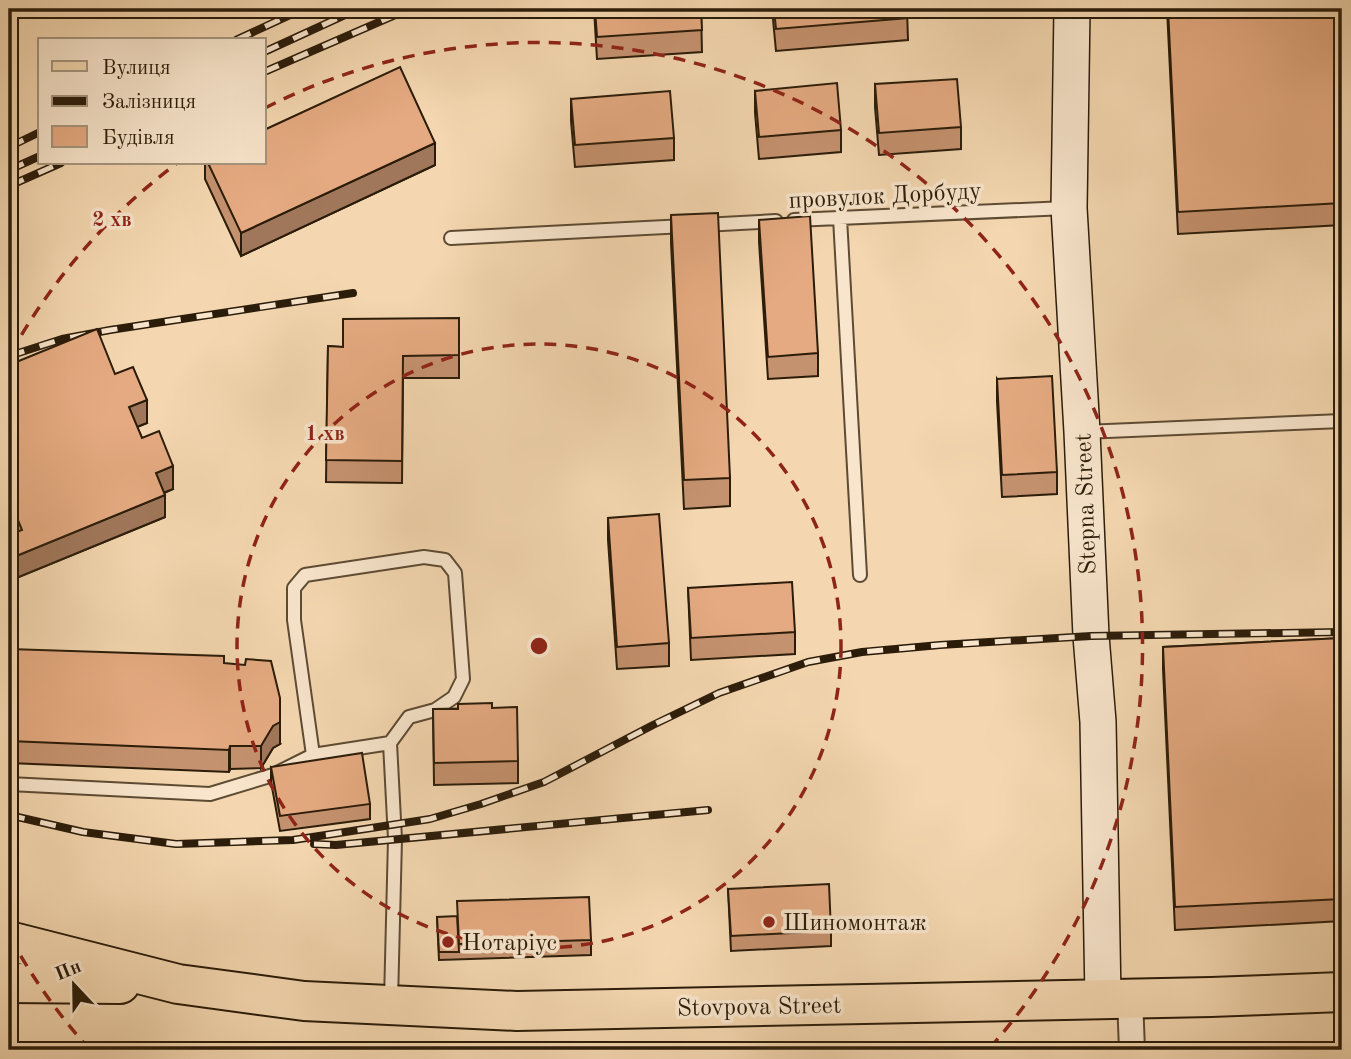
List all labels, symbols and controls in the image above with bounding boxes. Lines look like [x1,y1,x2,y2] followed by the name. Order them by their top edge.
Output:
[38,38,266,164] legend
[102,58,171,79] text: Вулиця
[102,92,196,113] text: Залізниця
[102,128,175,149] text: Будівля
[788,180,983,214] street label: провулок Дорбуду
[92,210,132,231] text: 2 хв
[305,424,345,445] text: 1 хв
[1073,433,1101,575] street label: Stepna Street
[527,634,551,658] centre of rings
[783,912,927,936] place label: Шиномонтаж
[761,914,777,930] marker: Шиномонтаж
[462,932,557,956] place label: Нотаріус
[440,934,456,950] marker: Нотаріус
[38,950,108,1020] north arrow
[53,958,84,985] text: Пн
[677,995,841,1021] street label: Stovpova Street

